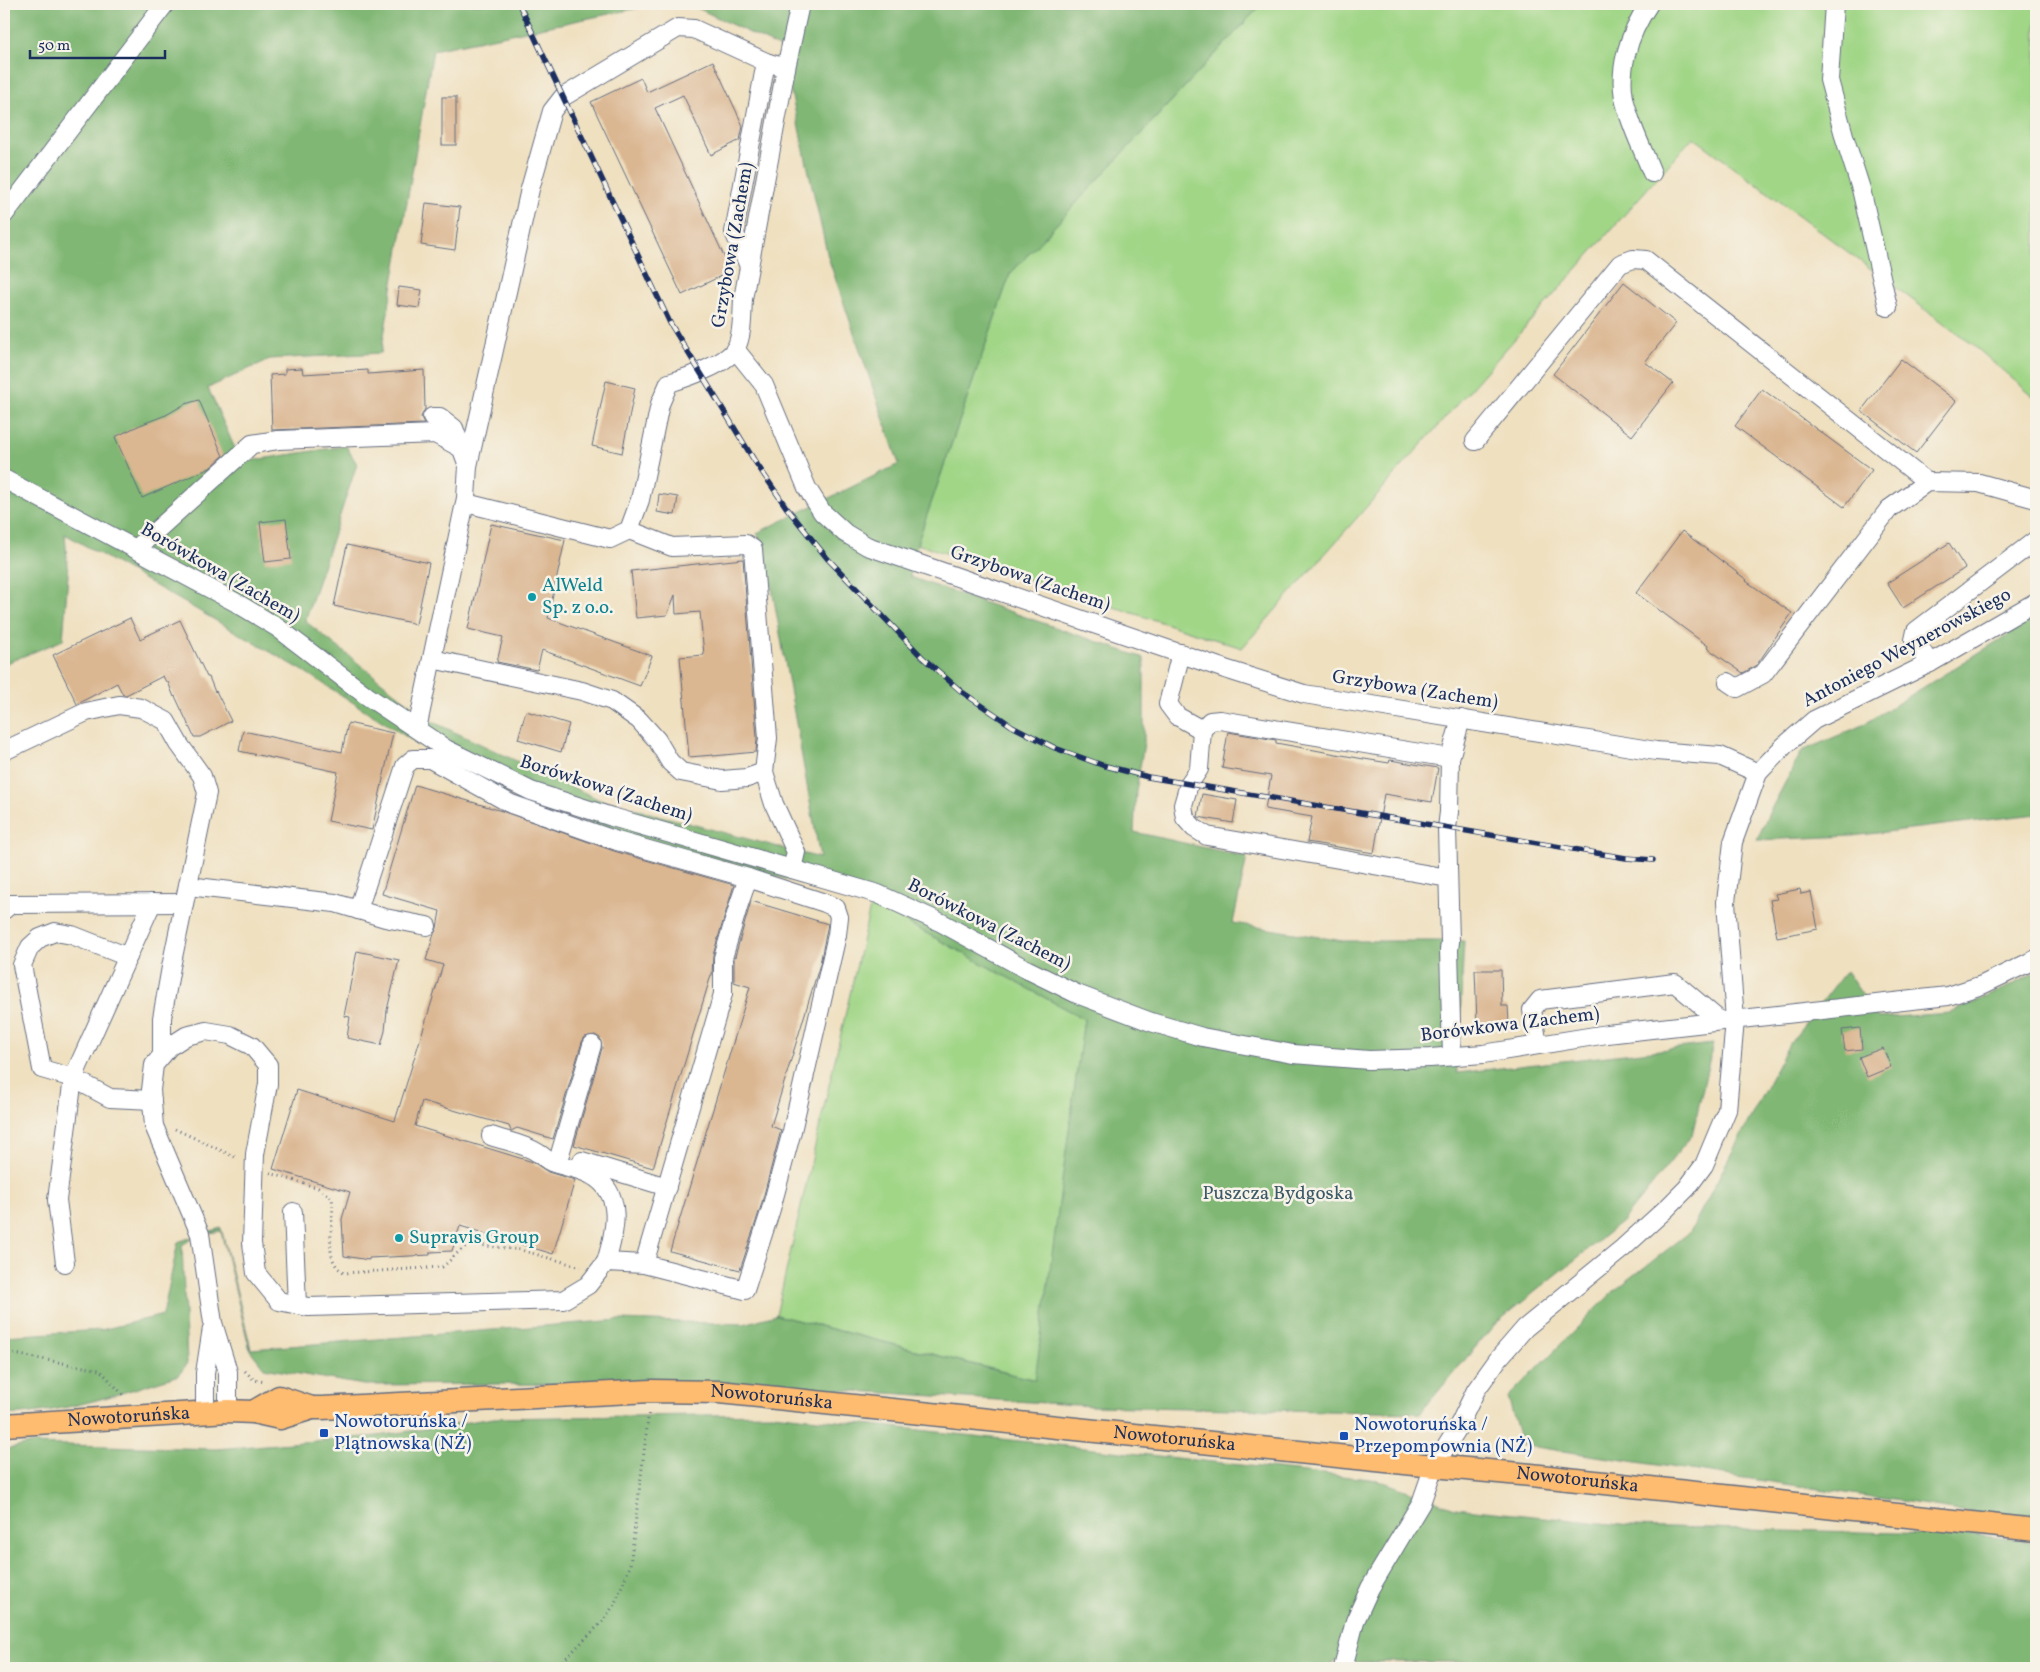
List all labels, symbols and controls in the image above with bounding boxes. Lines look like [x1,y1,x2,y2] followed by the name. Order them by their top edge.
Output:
[30,28,165,60] scale bar
[38,36,70,57] text: 50 m
[706,160,760,330] street label: Grzybowa (Zachem)
[135,517,305,629] street label: Borówkowa (Zachem)
[947,539,1113,619] street label: Grzybowa (Zachem)
[542,573,613,621] place label: AlWeld Sp. z o.o.
[1798,582,2016,714] street label: Antoniego Weynerowskiego
[526,591,538,603] marker: AlWeld Sp. z o.o.
[1330,664,1500,716] street label: Grzybowa (Zachem)
[516,749,696,829] street label: Borówkowa (Zachem)
[903,873,1075,977] street label: Borówkowa (Zachem)
[1419,1001,1601,1049] street label: Borówkowa (Zachem)
[1202,1181,1354,1207] park label: Puszcza Bydgoska
[409,1225,539,1251] place label: Supravis Group
[393,1232,405,1244] marker: Supravis Group
[710,1379,834,1417] street label: Nowotoruńska
[66,1400,191,1434] street label: Nowotoruńska
[334,1409,471,1457] place label: Nowotoruńska / Plątnowska (NŻ)
[1354,1412,1532,1460] place label: Nowotoruńska / Przepompownia (NŻ)
[1112,1420,1237,1458] street label: Nowotoruńska
[318,1427,330,1439] marker: Nowotoruńska / Plątnowska (NŻ)
[1338,1430,1350,1442] marker: Nowotoruńska / Przepompownia (NŻ)
[1515,1461,1640,1500] street label: Nowotoruńska

